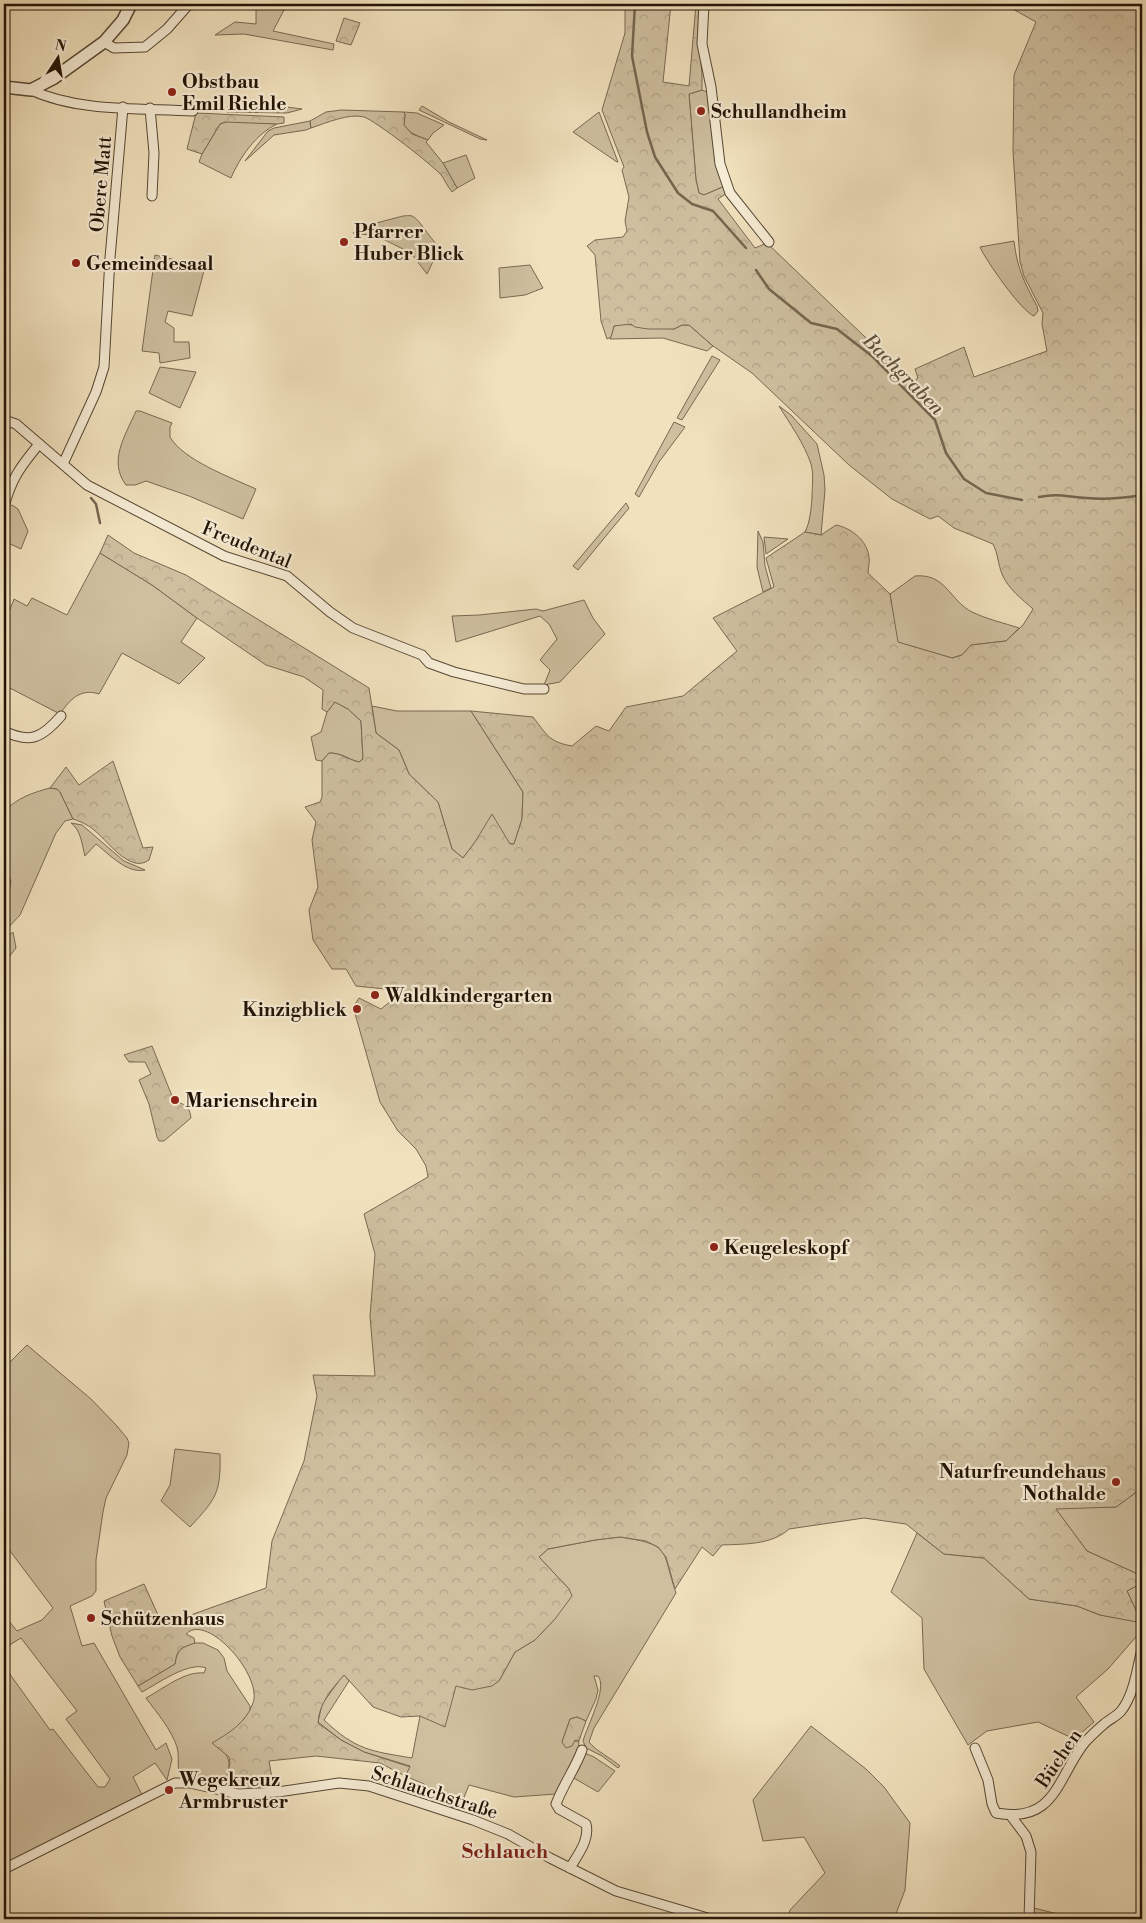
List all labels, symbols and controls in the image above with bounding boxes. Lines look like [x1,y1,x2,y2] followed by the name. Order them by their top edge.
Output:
[32,32,82,82] north arrow
[53,36,68,56] text: N
[182,70,286,116] place label: Obstbau Emil Riehle
[166,86,178,98] marker: Obstbau Emil Riehle
[711,100,847,124] place label: Schullandheim
[695,105,707,117] marker: Schullandheim
[85,135,117,233] street label: Obere Matt
[354,220,464,266] place label: Pfarrer Huber Blick
[338,236,350,248] marker: Pfarrer Huber Blick
[86,252,214,276] place label: Gemeindesaal
[70,257,82,269] marker: Gemeindesaal
[856,328,950,422] water label: Bachgraben
[198,516,295,574] street label: Freudental
[384,984,553,1008] place label: Waldkindergarten
[369,989,381,1001] marker: Waldkindergarten
[242,998,347,1022] place label: Kinzigblick
[351,1003,363,1015] marker: Kinzigblick
[185,1089,318,1113] place label: Marienschrein
[169,1094,181,1106] marker: Marienschrein
[724,1236,850,1260] place label: Keugeleskopf
[708,1241,720,1253] marker: Keugeleskopf
[939,1460,1106,1506] place label: Naturfreundehaus Nothalde
[1110,1476,1122,1488] marker: Naturfreundehaus Nothalde
[101,1607,224,1631] place label: Schützenhaus
[85,1612,97,1624] marker: Schützenhaus
[1030,1725,1087,1793] street label: Büchen
[368,1761,501,1825] street label: Schlauchstraße
[178,1768,289,1814] place label: Wegekreuz Armbruster
[163,1784,175,1796] marker: Wegekreuz Armbruster
[462,1840,549,1865] district label: Schlauch

